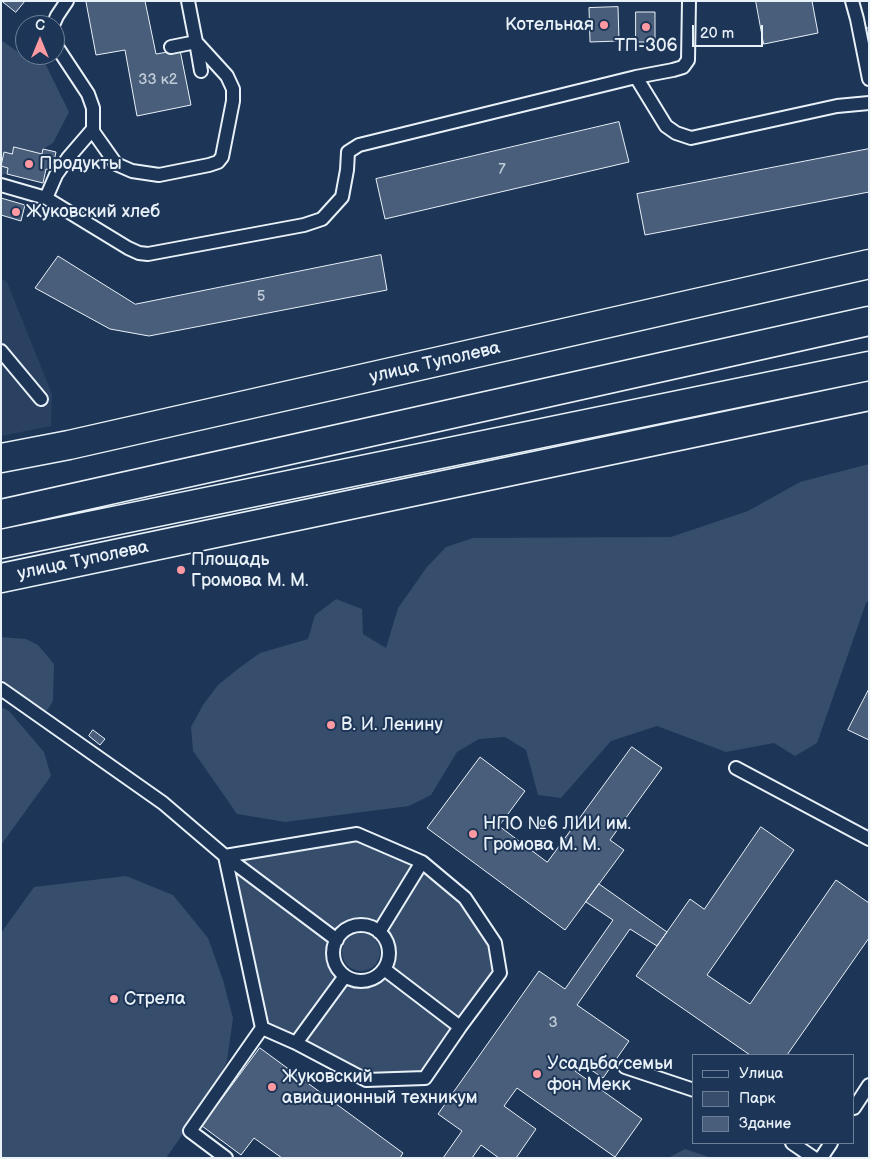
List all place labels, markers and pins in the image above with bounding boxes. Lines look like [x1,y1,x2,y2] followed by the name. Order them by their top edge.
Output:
[505,14,594,36] place label: Котельная
[598,19,610,31] marker: Котельная
[640,21,652,33] marker: ТП-306
[614,35,678,57] place label: ТП-306
[39,153,122,175] place label: Продукты
[23,158,35,170] marker: Продукты
[26,201,160,223] place label: Жуковский хлеб
[10,206,22,218] marker: Жуковский хлеб
[191,549,309,592] place label: Площадь Громова М. М.
[175,564,187,576] marker: Площадь Громова М. М.
[341,714,443,736] place label: В. И. Ленину
[325,719,337,731] marker: В. И. Ленину
[483,813,631,856] place label: НПО №6 ЛИИ им. Громова М. М.
[467,828,479,840] marker: НПО №6 ЛИИ им. Громова М. М.
[124,988,186,1010] place label: Стрела
[108,993,120,1005] marker: Стрела
[547,1053,673,1096] place label: Усадьба семьи фон Мекк
[282,1066,478,1108] place label: Жуковский авиационный техникум
[531,1068,543,1080] marker: Усадьба семьи фон Мекк
[266,1081,278,1093] marker: Жуковский авиационный техникум

